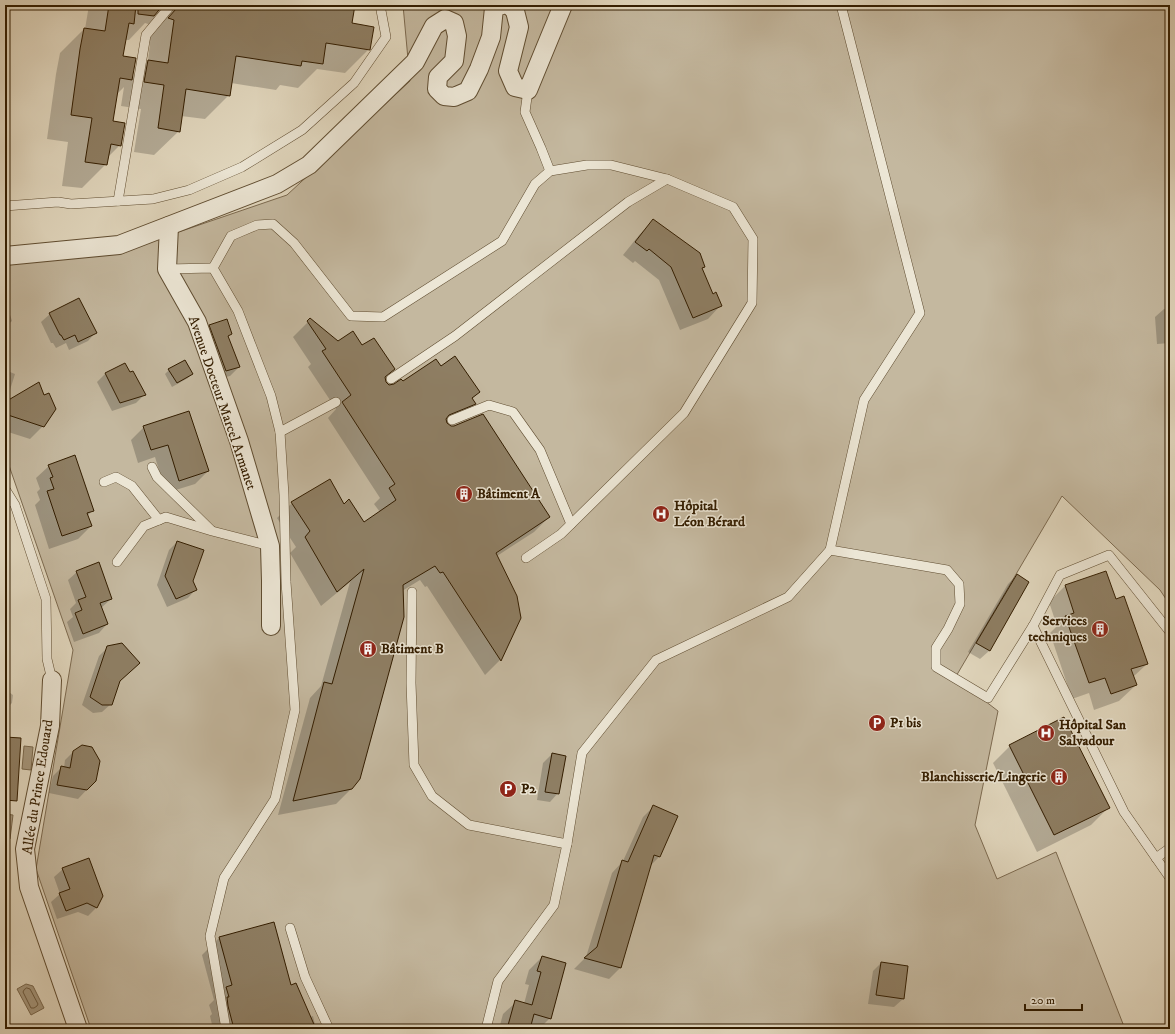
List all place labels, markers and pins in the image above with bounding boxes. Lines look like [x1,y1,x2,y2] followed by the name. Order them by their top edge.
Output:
[454,484,474,504] building icon: Bâtiment A
[477,485,541,503] place label: Bâtiment A
[674,497,746,531] place label: Hôpital Léon Bérard
[651,504,671,524] hospital icon: Hôpital Léon Bérard
[1028,612,1087,646] place label: Services techniques
[1090,619,1110,639] building icon: Services techniques
[358,639,378,659] building icon: Bâtiment B
[381,640,444,658] place label: Bâtiment B
[867,713,887,733] parking icon: P1 bis
[890,714,921,732] place label: P1 bis
[1059,716,1127,750] place label: Hôpital San Salvadour
[1036,723,1056,743] hospital icon: Hôpital San Salvadour
[1049,767,1069,787] building icon: Blanchisserie/Lingerie
[921,768,1046,786] place label: Blanchisserie/Lingerie
[498,779,518,799] parking icon: P2
[521,780,537,798] place label: P2

